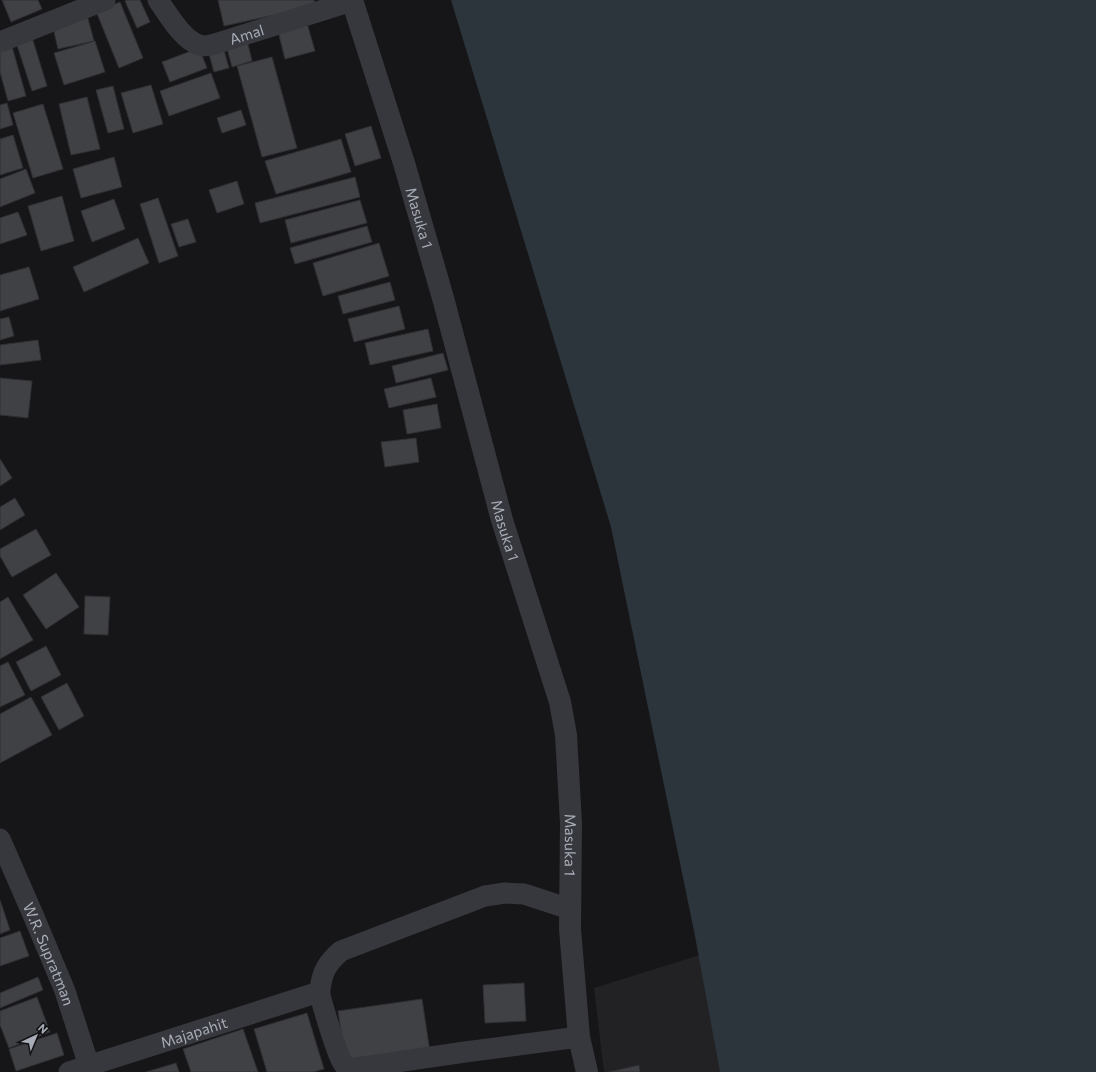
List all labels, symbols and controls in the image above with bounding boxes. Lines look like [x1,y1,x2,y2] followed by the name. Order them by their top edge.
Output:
[227,20,266,48] street label: Amal
[402,185,437,250] street label: Masuka 1
[488,498,523,563] street label: Masuka 1
[561,813,580,876] street label: Masuka 1
[20,900,78,1008] street label: W.R. Supratman
[158,1013,229,1051] street label: Majapahit
[16,1016,56,1056] north arrow
[36,1021,51,1036] text: N

